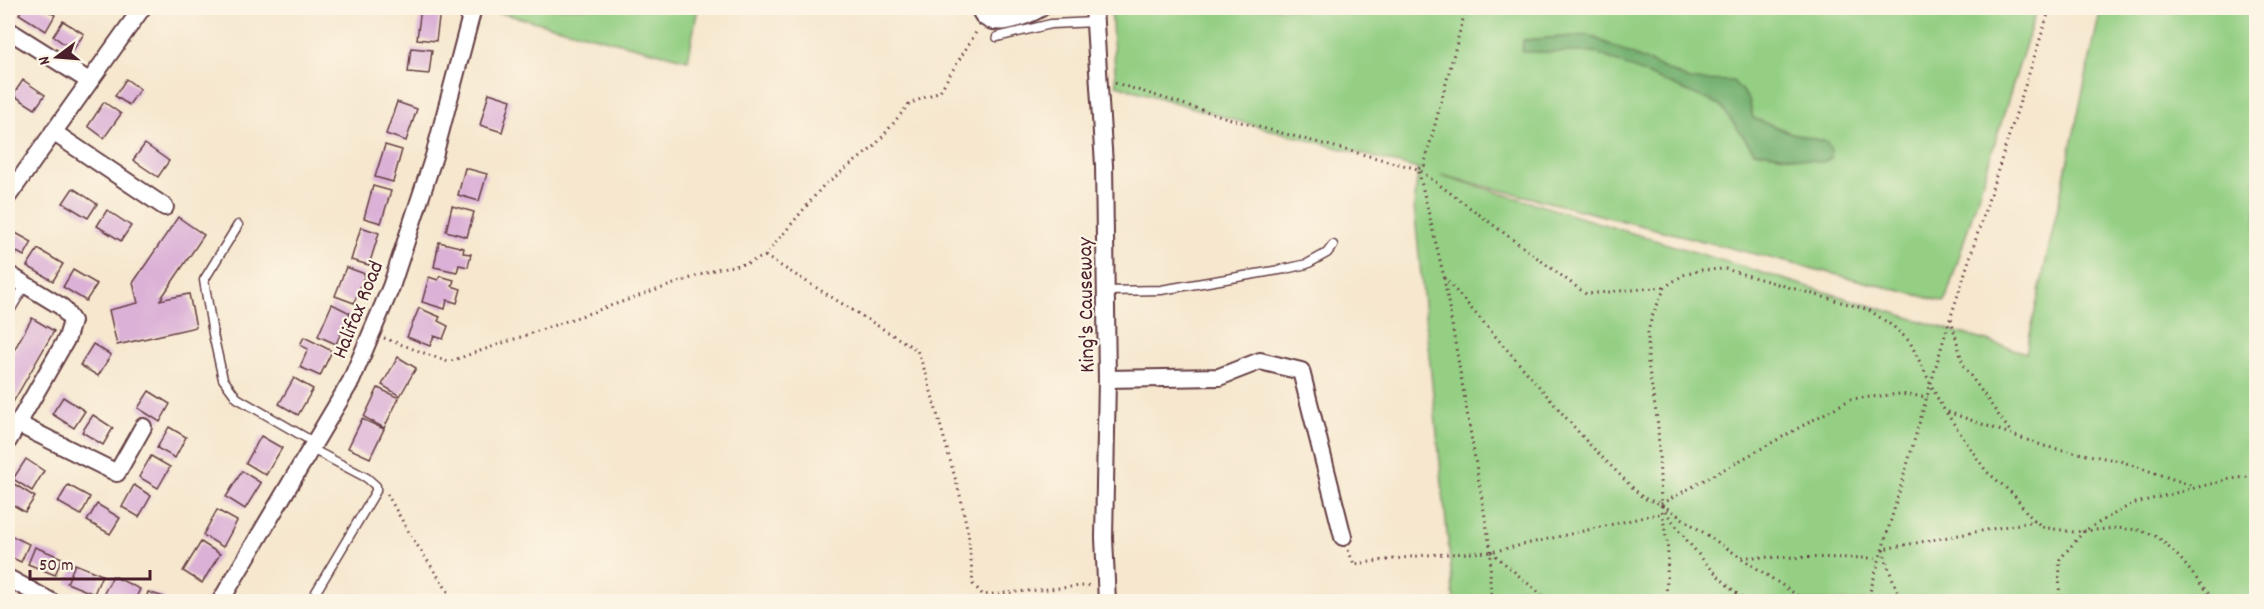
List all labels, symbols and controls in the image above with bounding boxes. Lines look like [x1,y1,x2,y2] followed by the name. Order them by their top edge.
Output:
[27,27,87,87] north arrow
[33,53,57,67] text: N
[1071,236,1104,373] street label: King's Causeway
[326,257,393,364] street label: Halifax Road
[30,543,150,581] scale bar
[39,554,74,579] text: 50 m

